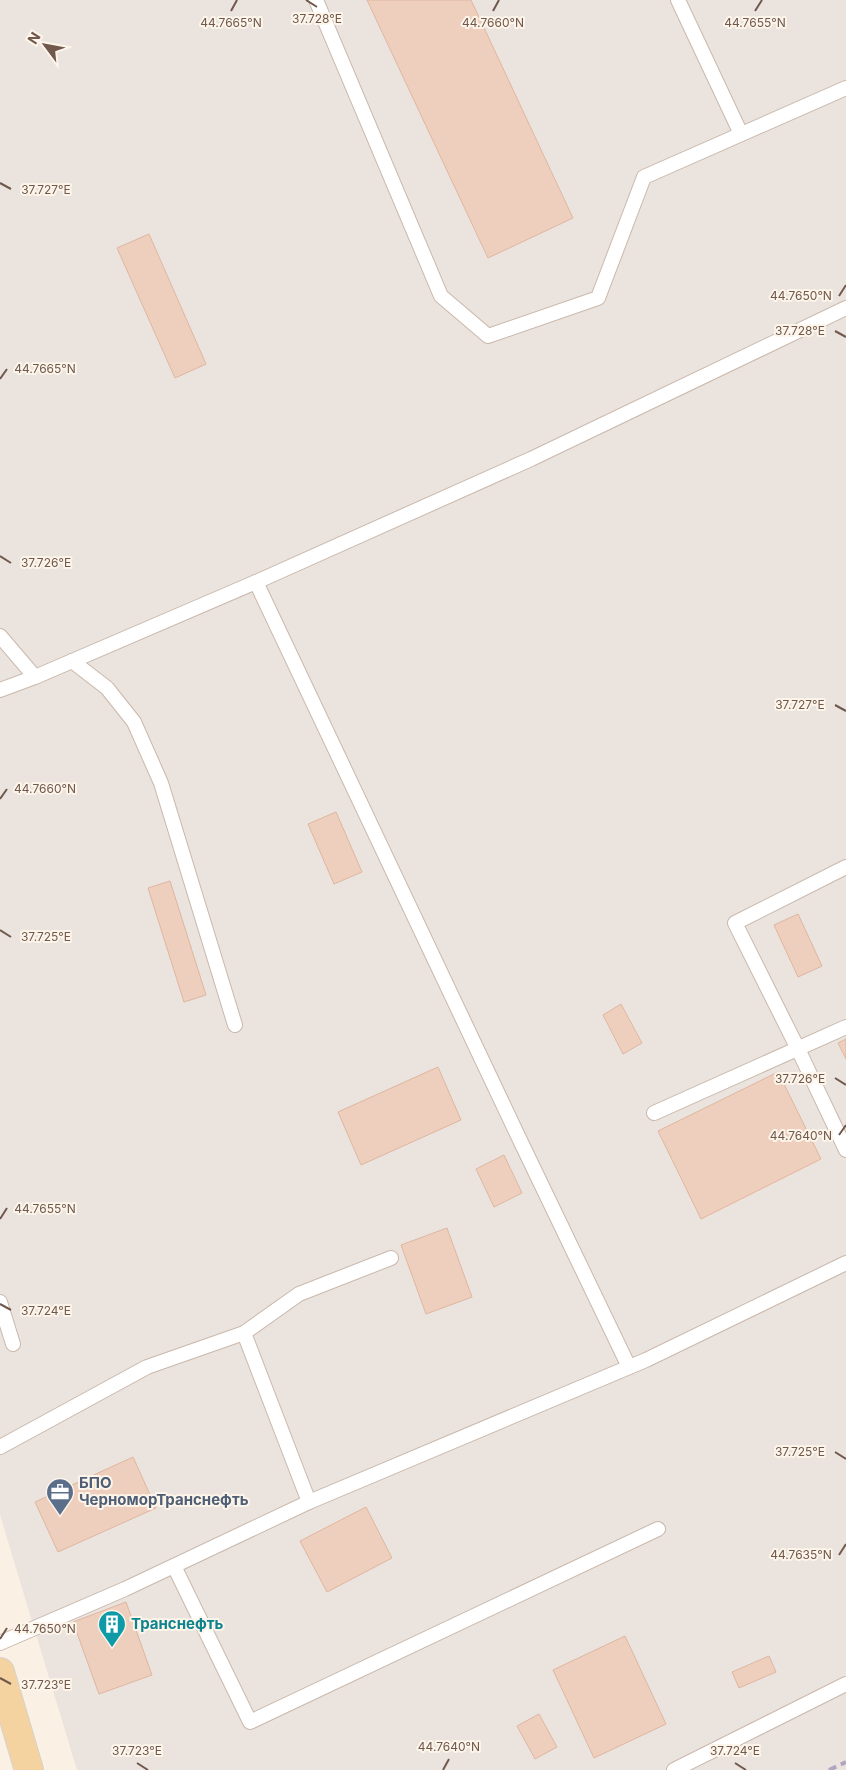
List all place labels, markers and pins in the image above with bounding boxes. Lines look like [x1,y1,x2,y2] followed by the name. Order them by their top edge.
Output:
[79,1473,249,1509] place label: БПО ЧерноморТранснефть
[45,1477,75,1516] office icon: БПО ЧерноморТранснефть
[97,1609,127,1648] building icon: Транснефть
[131,1614,223,1633] place label: Транснефть

